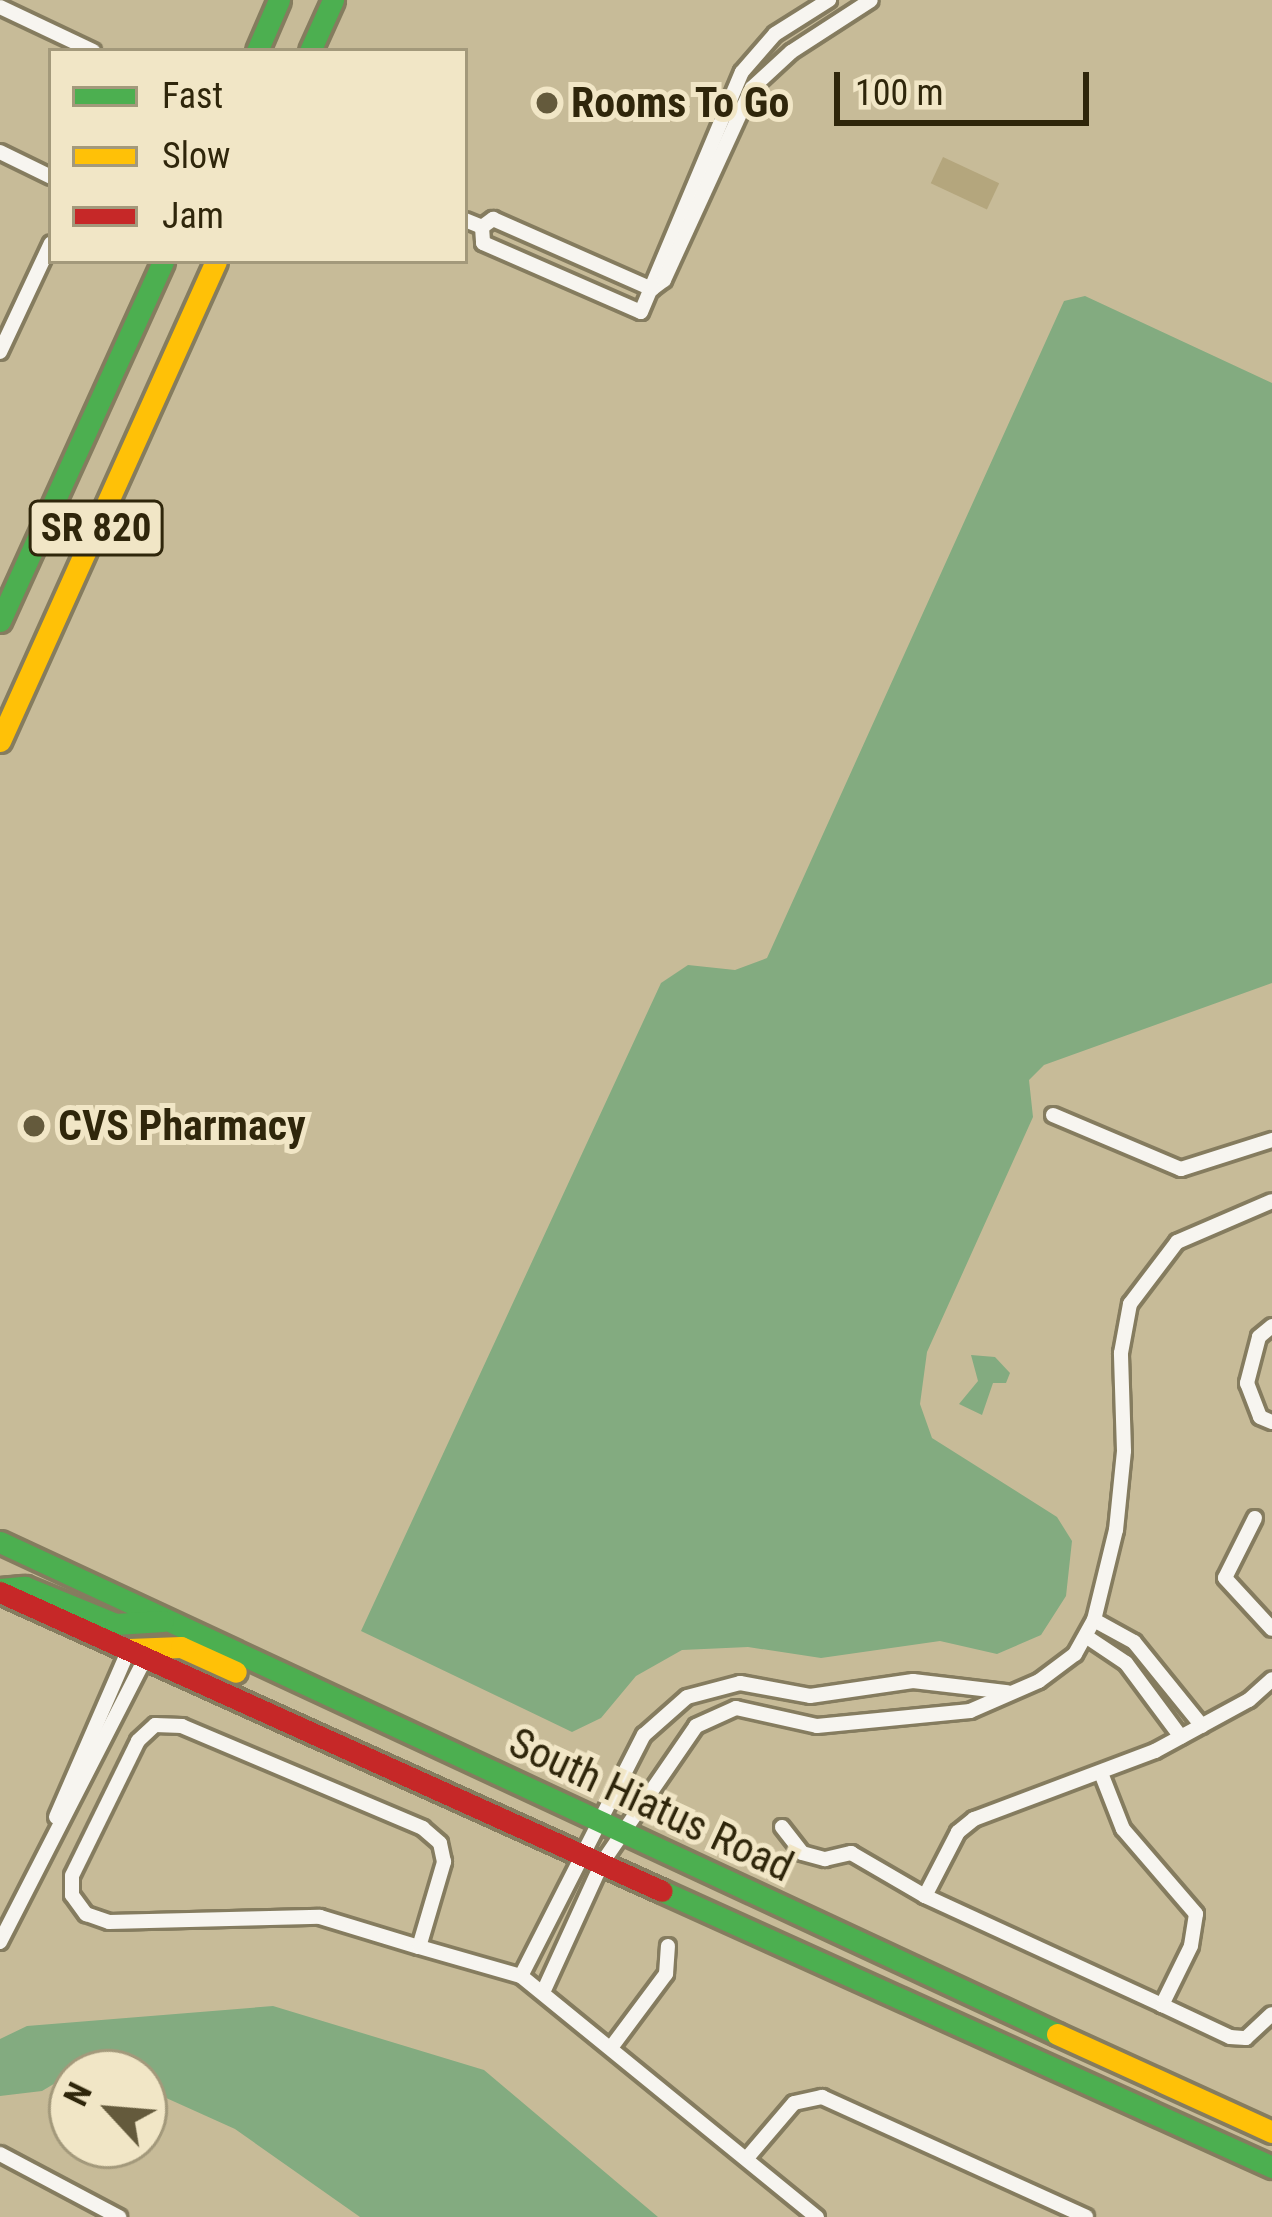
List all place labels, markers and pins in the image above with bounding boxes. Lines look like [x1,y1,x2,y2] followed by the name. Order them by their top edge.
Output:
[571,78,791,128] place label: Rooms To Go
[534,90,560,116] marker: Rooms To Go
[58,1101,306,1151] place label: CVS Pharmacy
[21,1113,47,1139] marker: CVS Pharmacy

